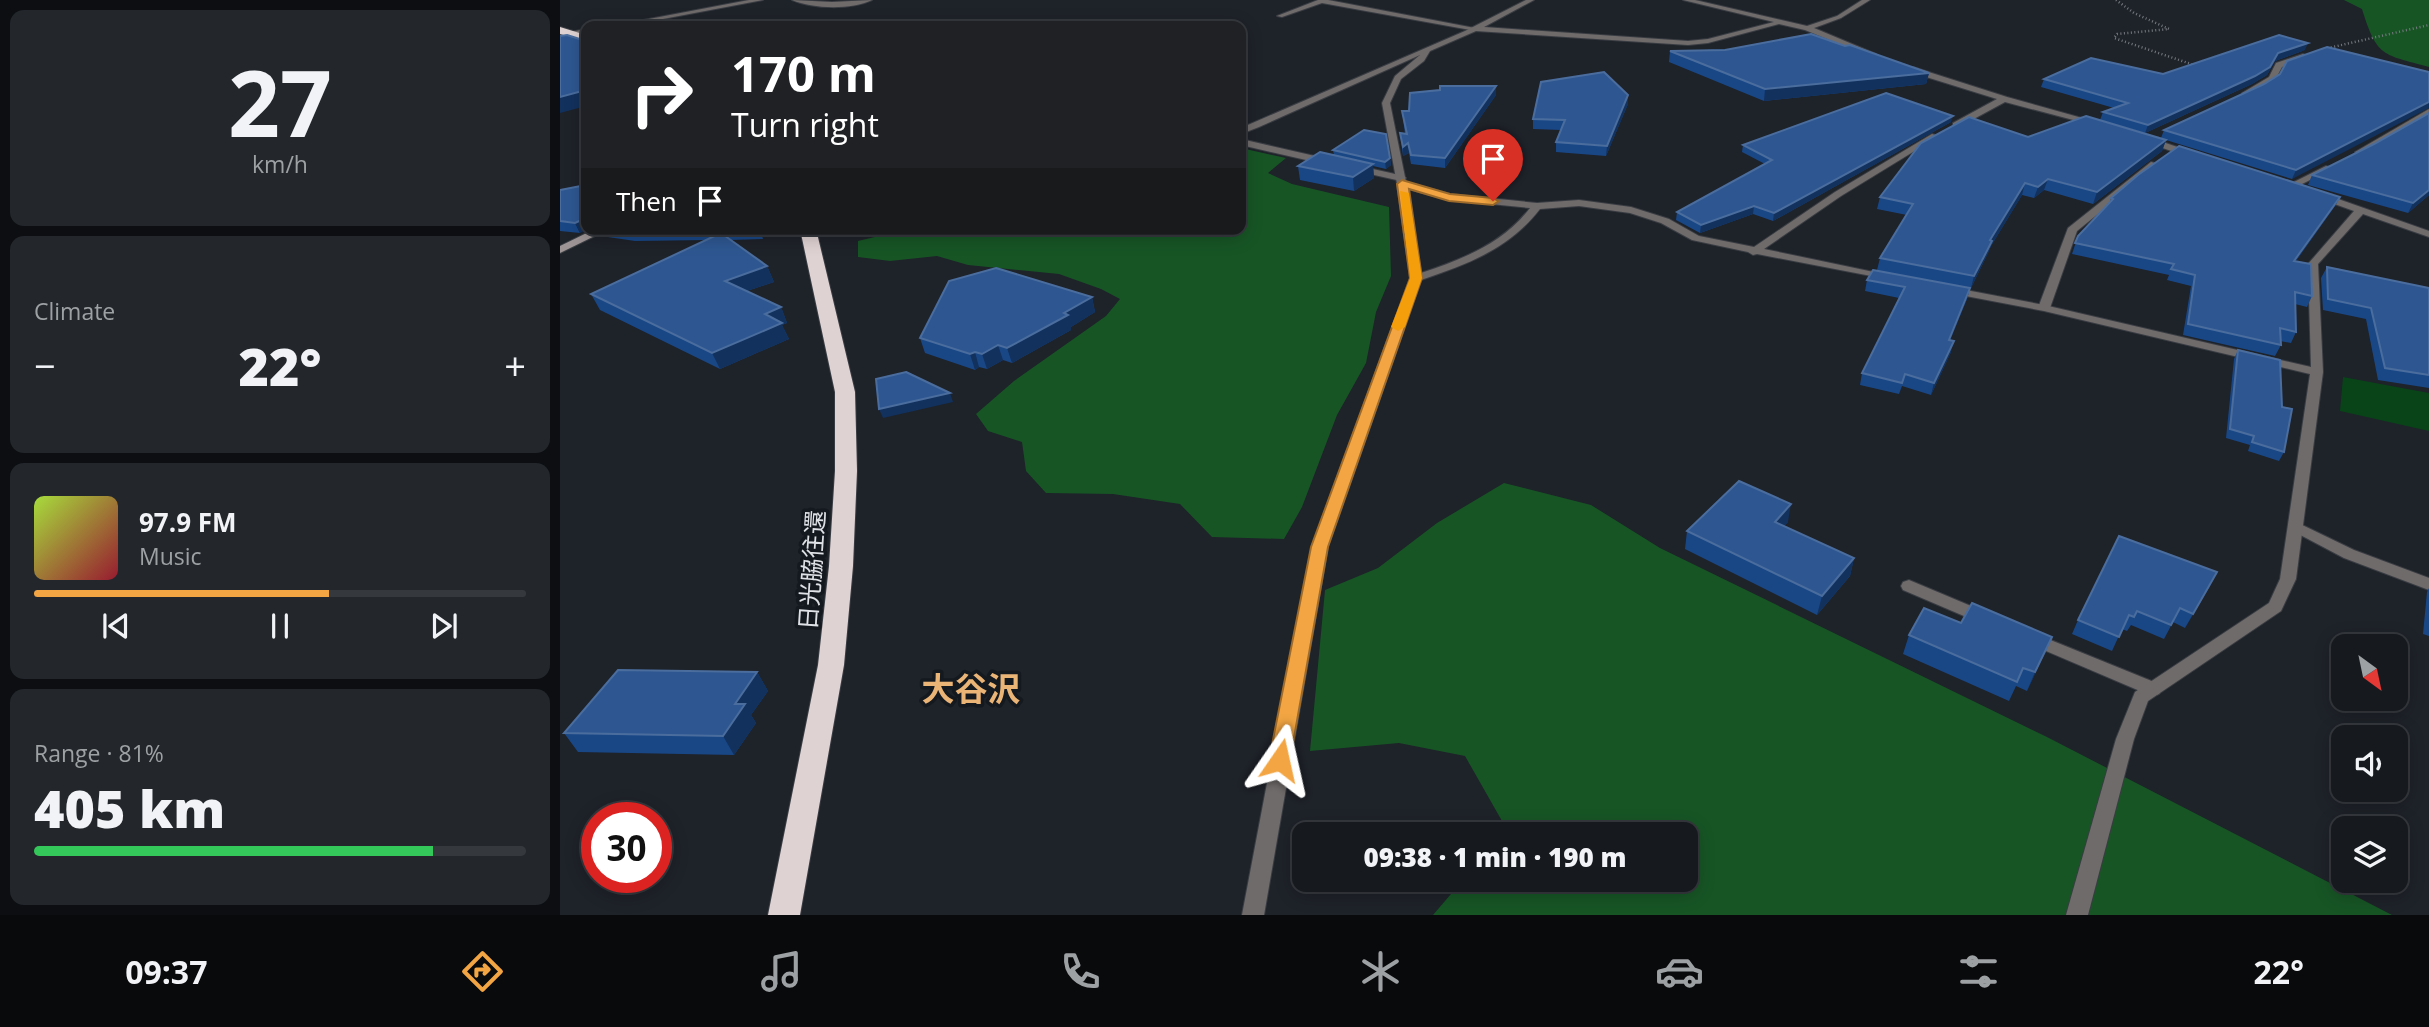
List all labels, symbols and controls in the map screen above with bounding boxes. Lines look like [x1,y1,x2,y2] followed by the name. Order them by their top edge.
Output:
[228,40,332,164] text: 27
[731,40,876,106] text: 170 m
[616,49,707,140] icon: right
[731,103,879,146] text: Turn right
[1463,129,1523,201] pin
[1474,140,1512,178] icon: arrive
[252,148,308,180] text: km/h
[691,182,729,220] icon: arrive
[616,183,677,219] text: Then
[34,295,115,327] text: Climate
[239,330,321,401] text: 22°
[34,339,56,391] text: −
[504,339,526,391] text: +
[139,504,237,540] text: 97.9 FM
[790,509,832,631] street label: 日光脇往還
[139,540,202,572] text: Music
[97,607,135,645] icon: previous
[261,607,299,645] icon: pause
[425,607,463,645] icon: next
[2331,634,2408,710] north arrow
[2331,634,2408,893] map controls
[922,666,1021,711] district label: 大谷沢
[1243,723,1317,797] position arrow
[2331,725,2408,802] button: sound
[34,737,164,769] text: Range · 81%
[34,772,225,843] text: 405 km
[581,802,672,893] speed limit sign: 30
[2331,816,2408,893] button: layers
[1364,839,1626,875] text: 09:38 · 1 min · 190 m
[458,947,507,996] icon: directions
[757,947,806,996] icon: music
[1056,947,1105,996] icon: phone
[1356,947,1405,996] icon: climate
[1655,947,1704,996] icon: car
[1954,947,2003,996] icon: filters
[125,950,207,993] text: 09:37
[2254,950,2304,993] text: 22°

